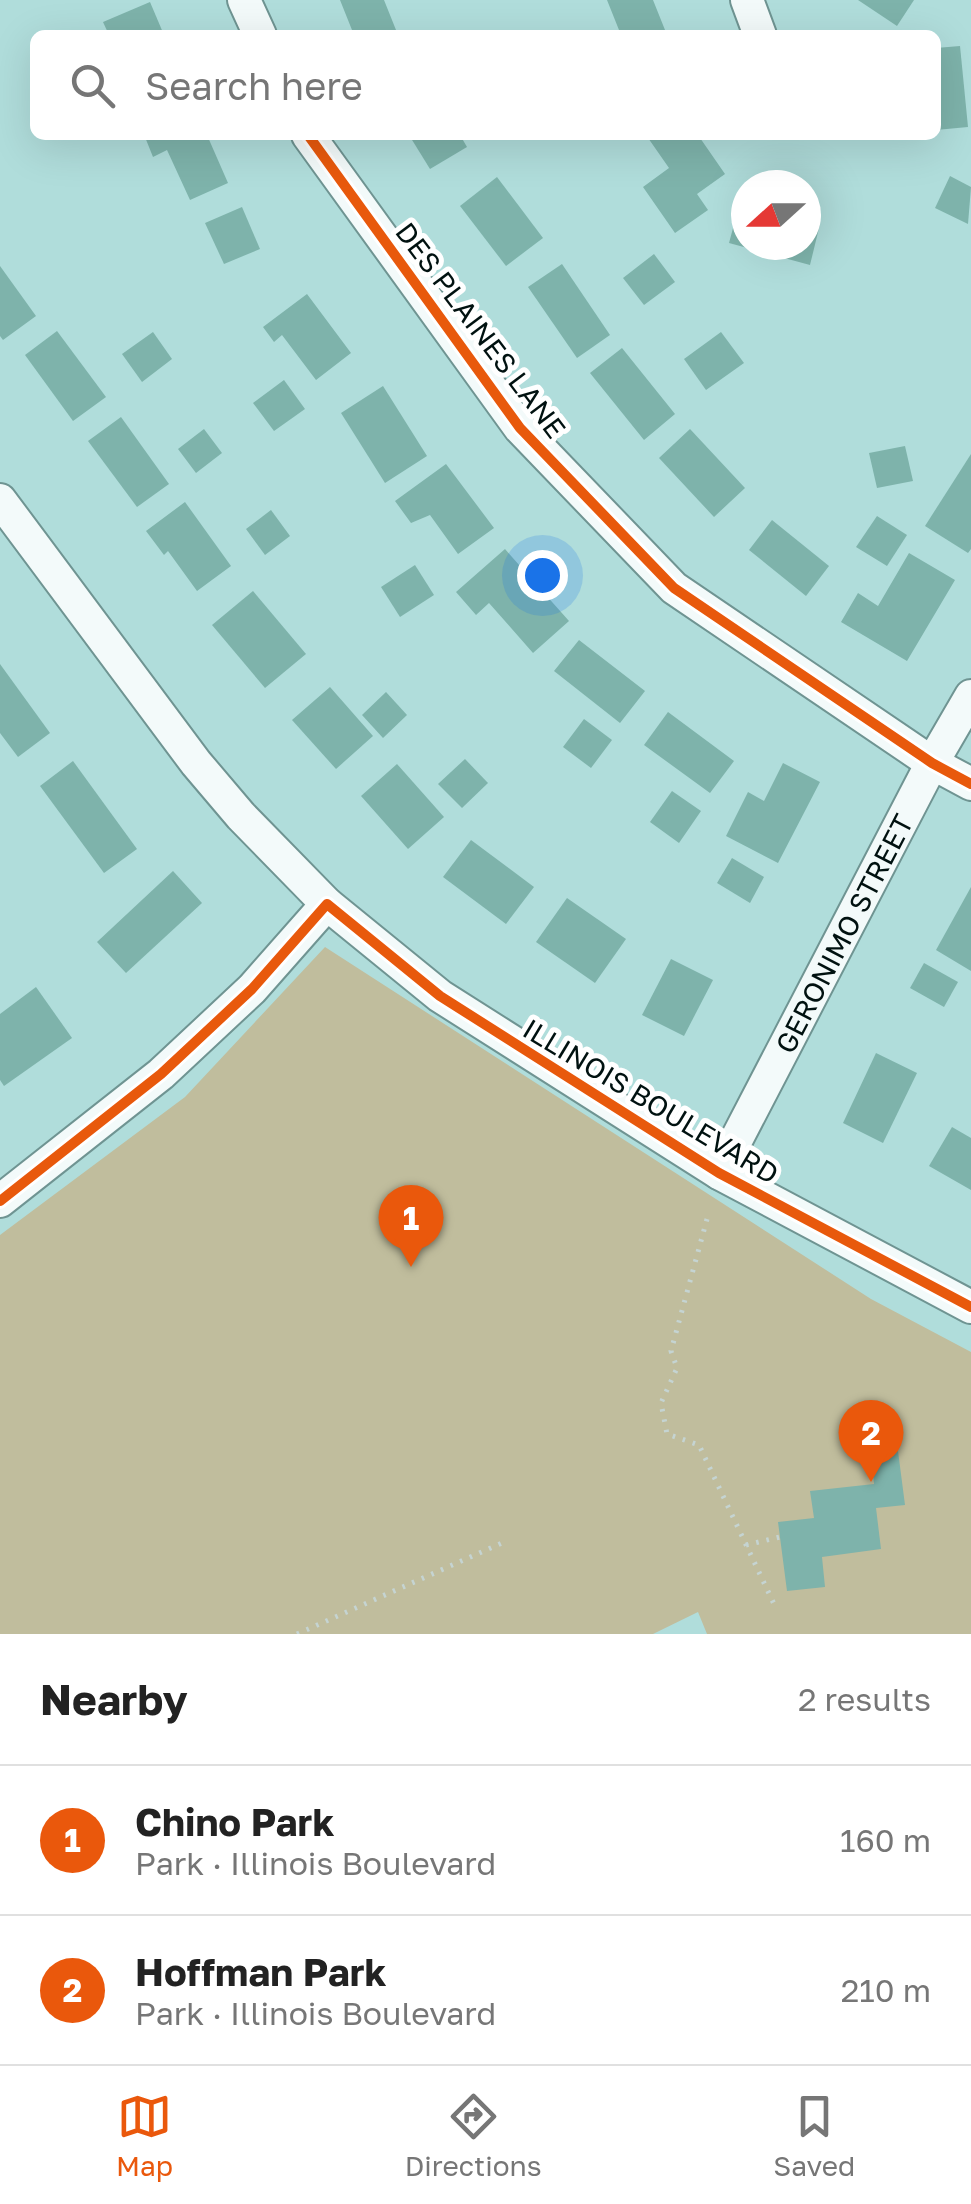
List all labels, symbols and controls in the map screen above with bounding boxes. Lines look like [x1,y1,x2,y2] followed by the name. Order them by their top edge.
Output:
[30,30,941,140] search box
[65,58,120,113] icon: search
[145,63,363,108] text: Search here
[731,170,821,260] north arrow
[389,216,573,444] street label: DES PLAINES LANE
[517,550,568,601] your location
[768,808,919,1058] street label: GERONIMO STREET
[517,1012,785,1190] street label: ILLINOIS BOULEVARD
[378,1184,444,1267] pin: 1
[838,1400,904,1482] pin: 2
[40,1674,188,1724] text: Nearby
[798,1680,931,1718] text: 2 results
[135,1799,334,1844] text: Chino Park
[64,1821,81,1859] text: 1
[840,1821,931,1859] text: 160 m
[135,1844,496,1882] text: Park · Illinois Boulevard
[135,1949,387,1994] text: Hoffman Park
[63,1971,82,2009] text: 2
[841,1971,931,2009] text: 210 m
[135,1994,496,2032] text: Park · Illinois Boulevard
[116,2089,173,2182] tab: Map
[405,2089,542,2182] tab: Directions
[773,2089,855,2182] tab: Saved

